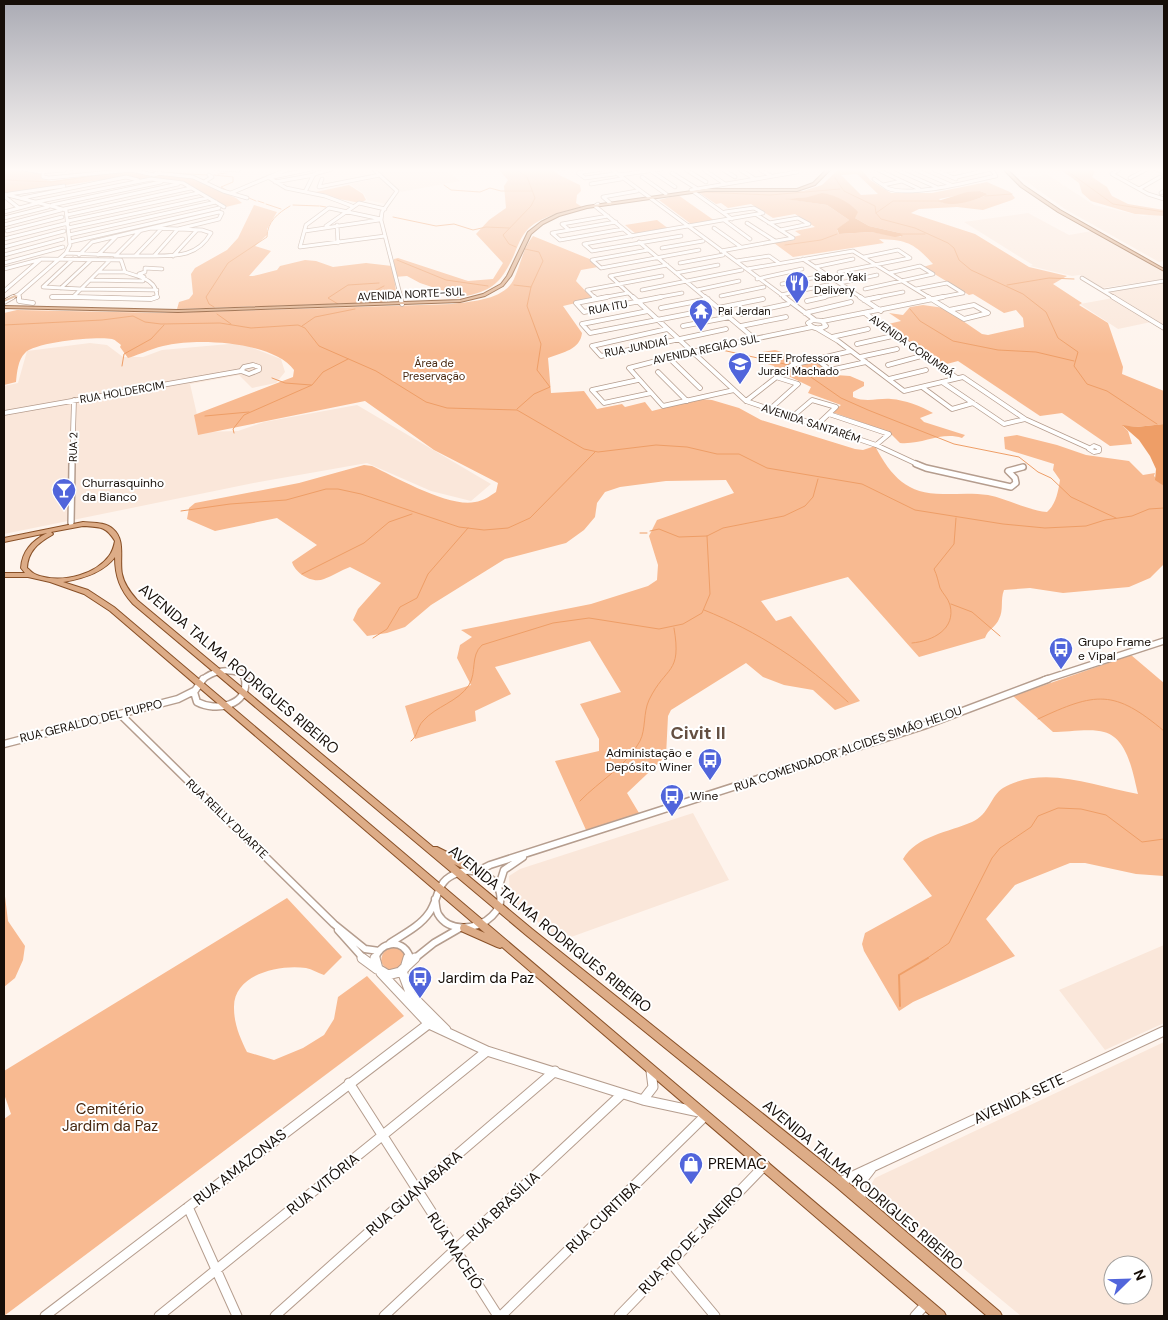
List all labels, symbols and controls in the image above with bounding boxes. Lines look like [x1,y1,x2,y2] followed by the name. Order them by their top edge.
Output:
[784,270,810,304] restaurant icon: Sabor Yaki Delivery
[814,270,867,297] place label: Sabor Yaki Delivery
[357,284,465,304] street label: AVENIDA NORTE-SUL
[587,297,629,317] street label: RUA ITU
[688,298,714,332] temple icon: Pai Jerdan
[718,304,771,318] place label: Pai Jerdan
[867,311,957,381] street label: AVENIDA CORUMBÁ
[651,331,761,367] street label: AVENIDA REGIÃO SUL
[603,334,669,360] street label: RUA JUNDIAÍ
[727,351,753,385] school or university icon: EEEF Professora Juraci Machado
[758,351,840,378] place label: EEEF Professora Juraci Machado
[403,356,465,383] park label: Área de Preservação
[79,378,165,406] street label: RUA HOLDERCIM
[760,400,862,446] street label: AVENIDA SANTARÉM
[66,432,80,462] street label: RUA 2
[82,475,164,505] place label: Churrasquinho da Bianco
[51,477,77,511] bar icon: Churrasquinho da Bianco
[135,579,343,759] street label: AVENIDA TALMA RODRIGUES RIBEIRO
[1078,634,1151,664] place label: Grupo Frame e Vipal
[1048,636,1074,670] bus stop icon: Grupo Frame e Vipal
[18,696,164,746] street label: RUA GERALDO DEL PUPPO
[732,702,964,796] street label: RUA COMENDADOR ALCIDES SIMÃO HELOU
[670,721,726,745] district label: Civit II
[606,745,693,775] place label: Administação e Depósito Winer
[697,747,723,781] bus stop icon: Administação e Depósito Winer
[182,776,272,863] street label: RUA REILLY DUARTE
[659,783,685,817] bus stop icon: Wine
[690,788,718,804] place label: Wine
[444,841,656,1017] street label: AVENIDA TALMA RODRIGUES RIBEIRO
[407,965,433,999] bus stop icon: Jardim da Paz
[438,968,534,988] place label: Jardim da Paz
[970,1069,1068,1129] street label: AVENIDA SETE
[759,1095,967,1275] street label: AVENIDA TALMA RODRIGUES RIBEIRO
[62,1099,158,1136] park label: Cemitério Jardim da Paz
[189,1124,291,1210] street label: RUA AMAZONAS
[362,1146,466,1240] street label: RUA GUANABARA
[283,1149,363,1219] street label: RUA VITÓRIA
[678,1151,704,1185] shop icon: PREMAC
[708,1154,767,1174] place label: PREMAC
[462,1167,544,1245] street label: RUA BRASÍLIA
[562,1176,644,1258] street label: RUA CURITIBA
[634,1182,748,1298] street label: RUA RIO DE JANEIRO
[422,1208,488,1294] street label: RUA MACEIÓ
[1103,1255,1153,1305] north arrow
[1130,1267,1150,1283] text: N

